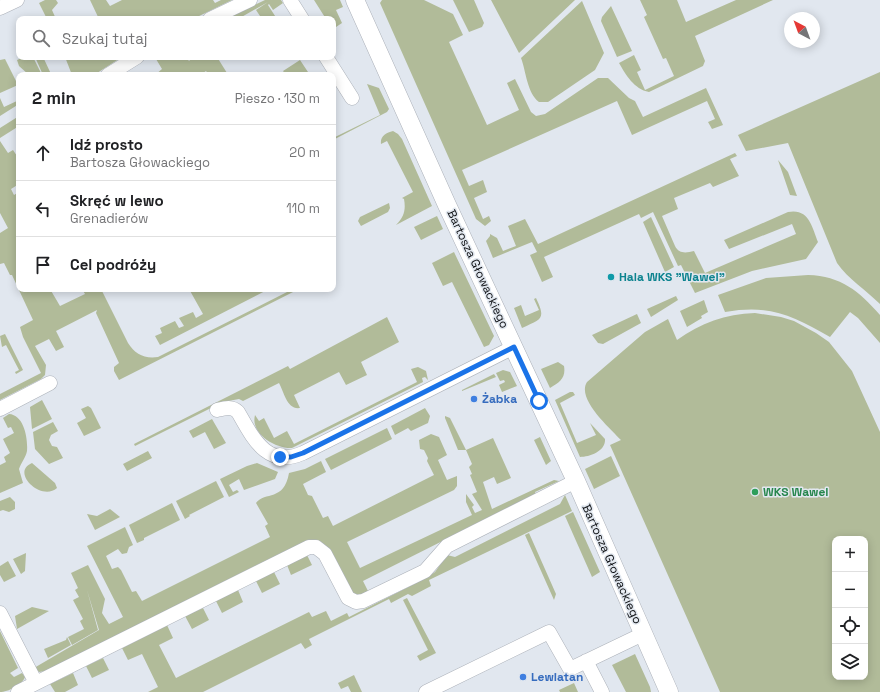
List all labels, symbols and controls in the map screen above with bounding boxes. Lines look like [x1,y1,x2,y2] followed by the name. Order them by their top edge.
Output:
[784,12,820,48] north arrow
[16,16,336,60] search box
[30,27,52,49] icon: search
[62,29,148,48] text: Szukaj tutaj
[32,87,76,109] text: 2 min
[235,90,320,107] text: Pieszo · 130 m
[70,135,143,154] text: Idź prosto
[32,142,54,164] icon: ahead
[289,144,320,161] text: 20 m
[70,154,210,171] text: Bartosza Głowackiego
[70,191,164,210] text: Skręć w lewo
[32,198,54,220] icon: left
[286,200,320,217] text: 110 m
[443,207,513,331] street label: Bartosza Głowackiego
[70,210,148,227] text: Grenadierów
[32,254,54,276] icon: arrive
[70,255,156,274] text: Cel podróży
[619,269,725,285] place label: Hala WKS "Wawel"
[606,272,616,282] marker: Hala WKS "Wawel"
[482,391,517,407] place label: Żabka
[530,392,548,410] route start
[469,394,479,404] marker: Żabka
[271,448,289,466] route end
[763,484,829,500] place label: WKS Wawel
[750,487,760,497] marker: WKS Wawel
[578,502,646,626] street label: Bartosza Głowackiego
[832,536,868,680] map controls
[832,536,868,572] button: +
[832,572,868,608] button: −
[832,608,868,644] button: locate
[832,644,868,680] button: layers
[531,669,583,685] place label: Lewiatan
[518,672,528,682] marker: Lewiatan

